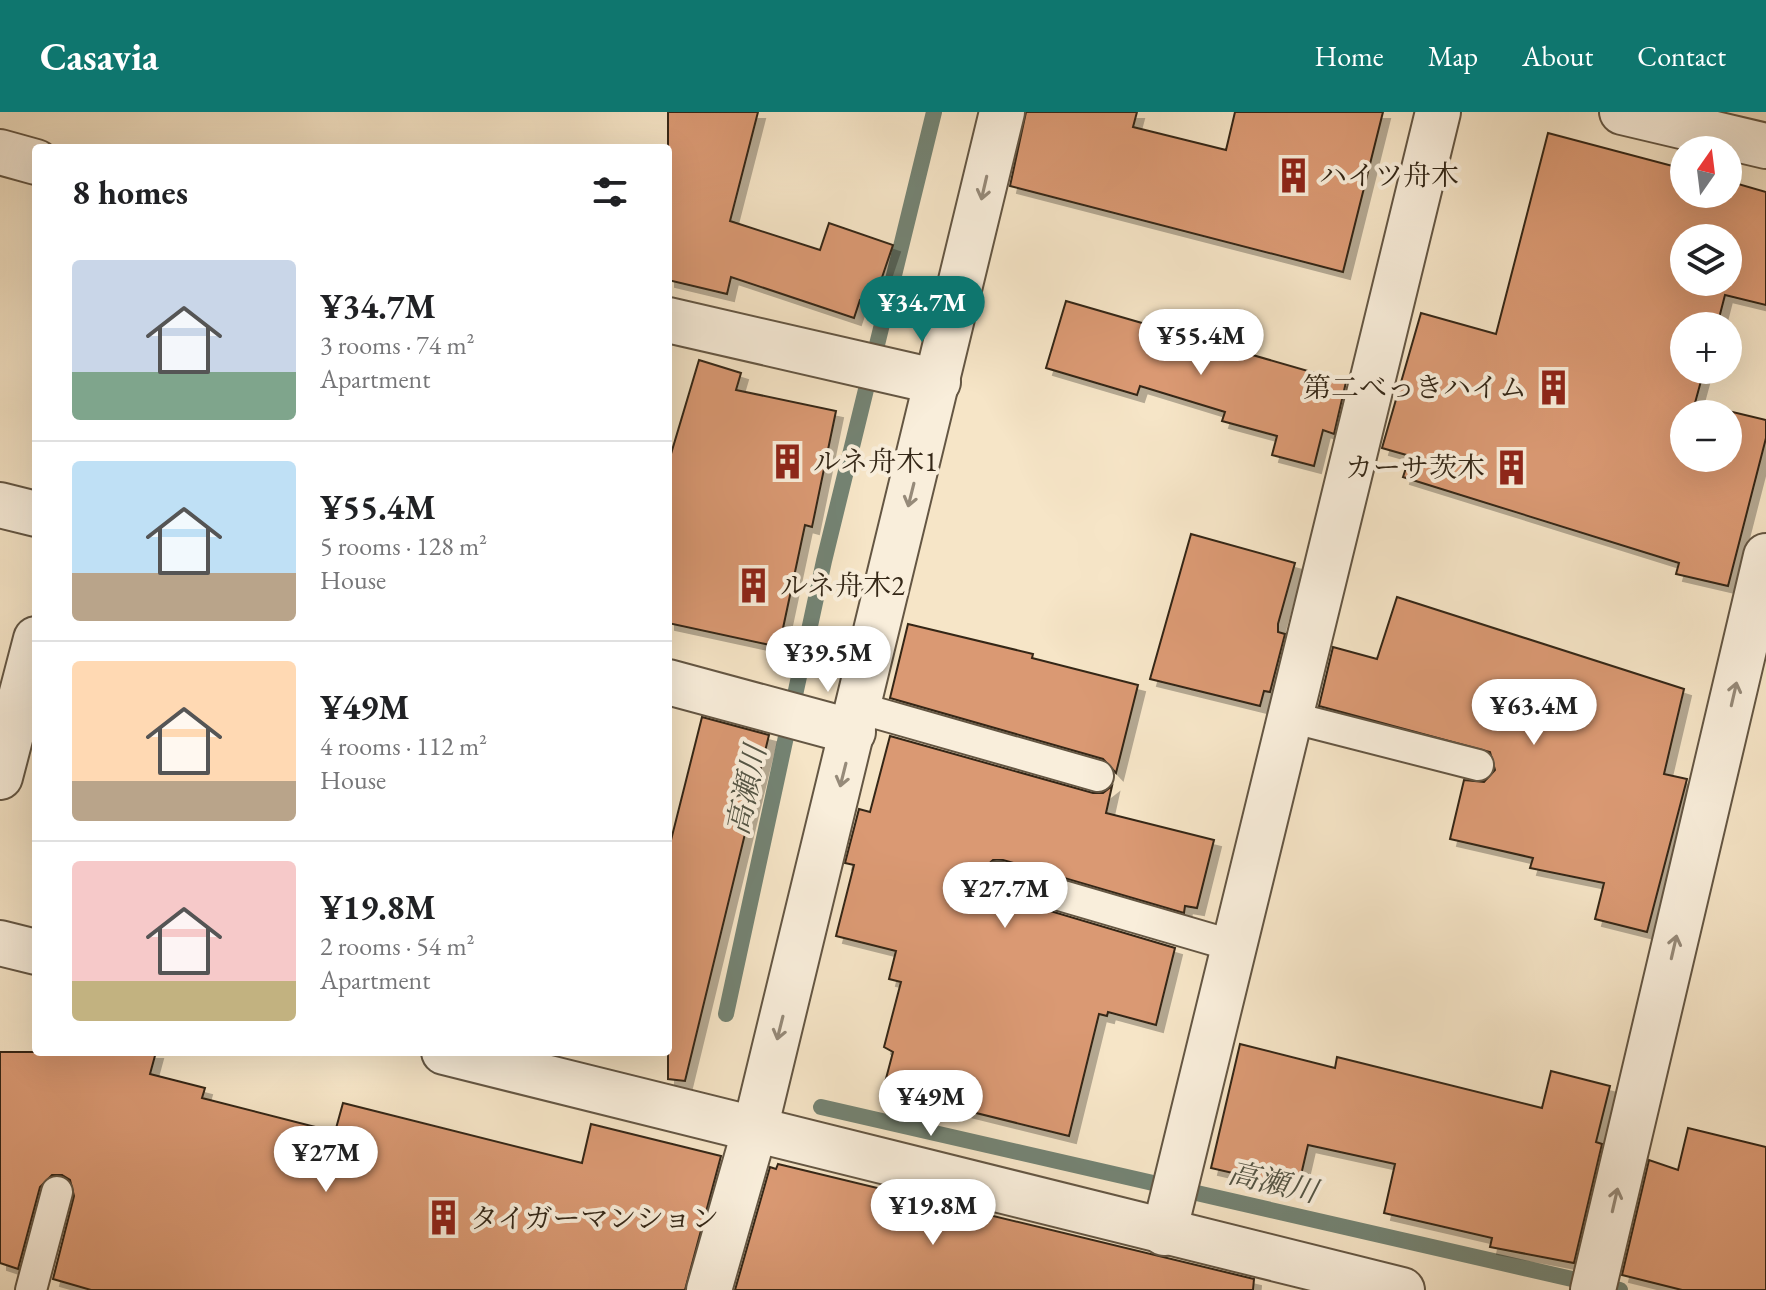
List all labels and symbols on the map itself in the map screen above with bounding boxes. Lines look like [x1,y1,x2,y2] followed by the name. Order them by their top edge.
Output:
[1670,136,1742,208] north arrow
[1274,156,1312,194] building icon: ハイツ舟木
[1319,157,1459,193] place label: ハイツ舟木
[976,175,991,200] one-way arrow
[857,276,987,344] pin: ¥34.7M
[1136,309,1266,377] pin: ¥55.4M
[1534,368,1572,406] building icon: 第二べっきハイム
[1303,369,1527,405] place label: 第二べっきハイム
[768,442,806,480] building icon: ルネ舟木1
[813,443,938,479] place label: ルネ舟木1
[1492,448,1530,486] building icon: カーサ茨木
[1345,449,1485,485] place label: カーサ茨木
[903,482,918,508] one-way arrow
[735,566,773,604] building icon: ルネ舟木2
[780,567,905,603] place label: ルネ舟木2
[763,626,893,694] pin: ¥39.5M
[1469,679,1599,747] pin: ¥63.4M
[1727,682,1742,708] one-way arrow
[718,739,775,838] water label: 高瀬川
[834,762,849,788] one-way arrow
[940,862,1070,930] pin: ¥27.7M
[1667,935,1682,961] one-way arrow
[772,1014,787,1040] one-way arrow
[884,1070,978,1138] pin: ¥49M
[279,1126,373,1194] pin: ¥27M
[1225,1153,1324,1212] water label: 高瀬川
[868,1179,998,1247] pin: ¥19.8M
[1608,1188,1623,1214] one-way arrow
[425,1199,463,1237] building icon: タイガーマンション
[470,1200,719,1236] place label: タイガーマンション

